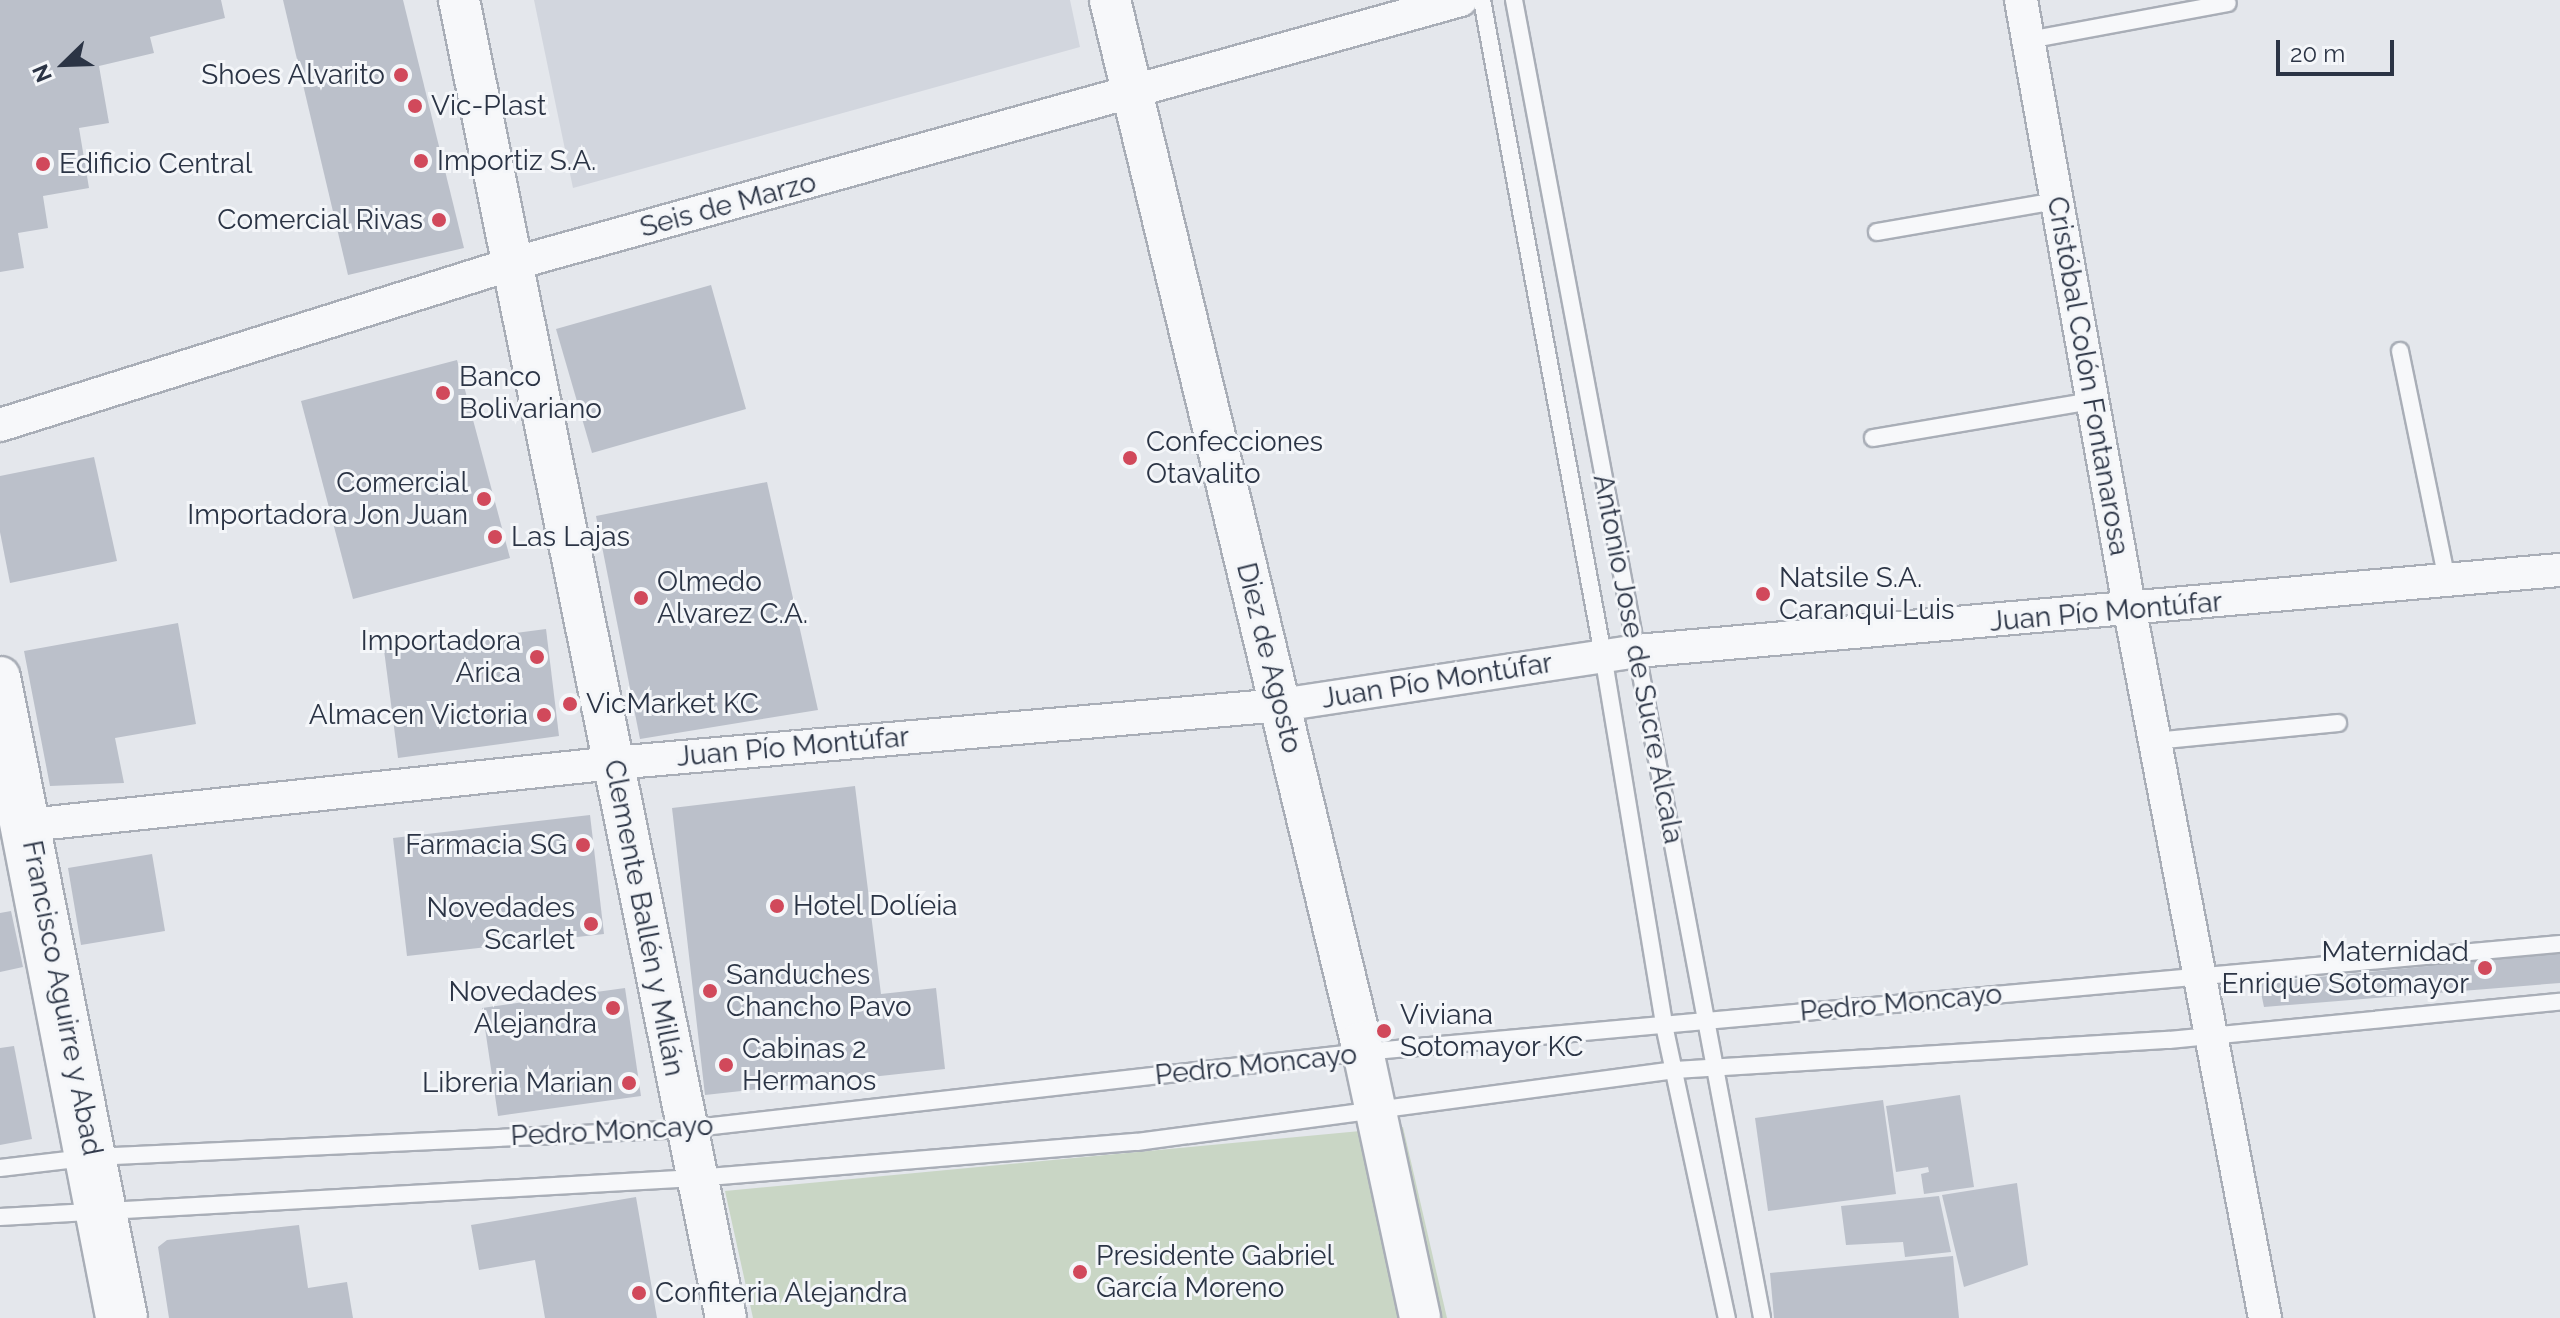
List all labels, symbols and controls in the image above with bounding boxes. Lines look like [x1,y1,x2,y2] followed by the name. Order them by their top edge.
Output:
[24,24,104,104] north arrow
[2280,24,2398,74] scale bar
[2290,39,2345,68] text: 20 m
[200,58,385,92] place label: Shoes Alvarito
[27,61,57,86] text: N
[392,66,410,84] marker: Shoes Alvarito
[431,89,546,123] place label: Vic-Plast
[406,97,424,115] marker: Vic-Plast
[437,144,596,178] place label: Importiz S.A.
[59,147,252,181] place label: Edificio Central
[412,152,430,170] marker: Importiz S.A.
[34,155,52,173] marker: Edificio Central
[636,165,820,245] street label: Seis de Marzo
[2040,193,2136,559] street label: Cristóbal Colón Fontanarosa
[217,203,423,237] place label: Comercial Rivas
[430,211,448,229] marker: Comercial Rivas
[459,360,602,426] place label: Banco Bolivariano
[434,384,452,402] marker: Banco Bolivariano
[1146,425,1323,491] place label: Confecciones Otavalito
[1121,449,1139,467] marker: Confecciones Otavalito
[186,466,468,532] place label: Comercial Importadora Jon Juan
[1586,471,1690,847] street label: Antonio Jose de Sucre Alcala
[475,490,493,508] marker: Comercial Importadora Jon Juan
[511,520,630,554] place label: Las Lajas
[486,528,504,546] marker: Las Lajas
[1229,559,1309,757] street label: Diez de Agosto
[1779,561,1955,627] place label: Natsile S.A. Caranqui Luis
[657,565,808,631] place label: Olmedo Alvarez C.A.
[1754,585,1772,603] marker: Natsile S.A. Caranqui Luis
[1988,585,2224,639] street label: Juan Pío Montúfar
[632,589,650,607] marker: Olmedo Alvarez C.A.
[361,624,521,690] place label: Importadora Arica
[1319,646,1555,716] street label: Juan Pío Montúfar
[528,648,546,666] marker: Importadora Arica
[586,687,759,721] place label: VicMarket KC
[561,695,579,713] marker: VicMarket KC
[308,698,528,732] place label: Almacen Victoria
[535,706,553,724] marker: Almacen Victoria
[675,720,911,774] street label: Juan Pío Montúfar
[597,756,691,1080] street label: Clemente Ballén y Millán
[405,828,567,862] place label: Farmacia SG
[15,836,109,1160] street label: Francisco Aguirre y Abad
[574,836,592,854] marker: Farmacia SG
[793,889,958,923] place label: Hotel Dolíeia
[427,891,575,957] place label: Novedades Scarlet
[768,897,786,915] marker: Hotel Dolíeia
[582,915,600,933] marker: Novedades Scarlet
[2221,935,2469,1001] place label: Maternidad Enrique Sotomayor
[726,958,912,1024] place label: Sanduches Chancho Pavo
[2476,959,2494,977] marker: Maternidad Enrique Sotomayor
[449,975,597,1041] place label: Novedades Alejandra
[1798,977,2004,1029] street label: Pedro Moncayo
[701,982,719,1000] marker: Sanduches Chancho Pavo
[1400,998,1584,1064] place label: Viviana Sotomayor KC
[604,999,622,1017] marker: Novedades Alejandra
[1375,1022,1393,1040] marker: Viviana Sotomayor KC
[742,1032,876,1098] place label: Cabinas 2 Hermanos
[1153,1038,1359,1092] street label: Pedro Moncayo
[717,1056,735,1074] marker: Cabinas 2 Hermanos
[422,1066,613,1100] place label: Libreria Marian
[620,1074,638,1092] marker: Libreria Marian
[510,1109,714,1153] street label: Pedro Moncayo
[1096,1239,1334,1305] place label: Presidente Gabriel García Moreno
[1071,1263,1089,1281] marker: Presidente Gabriel García Moreno
[655,1276,908,1310] place label: Confiteria Alejandra
[630,1284,648,1302] marker: Confiteria Alejandra

